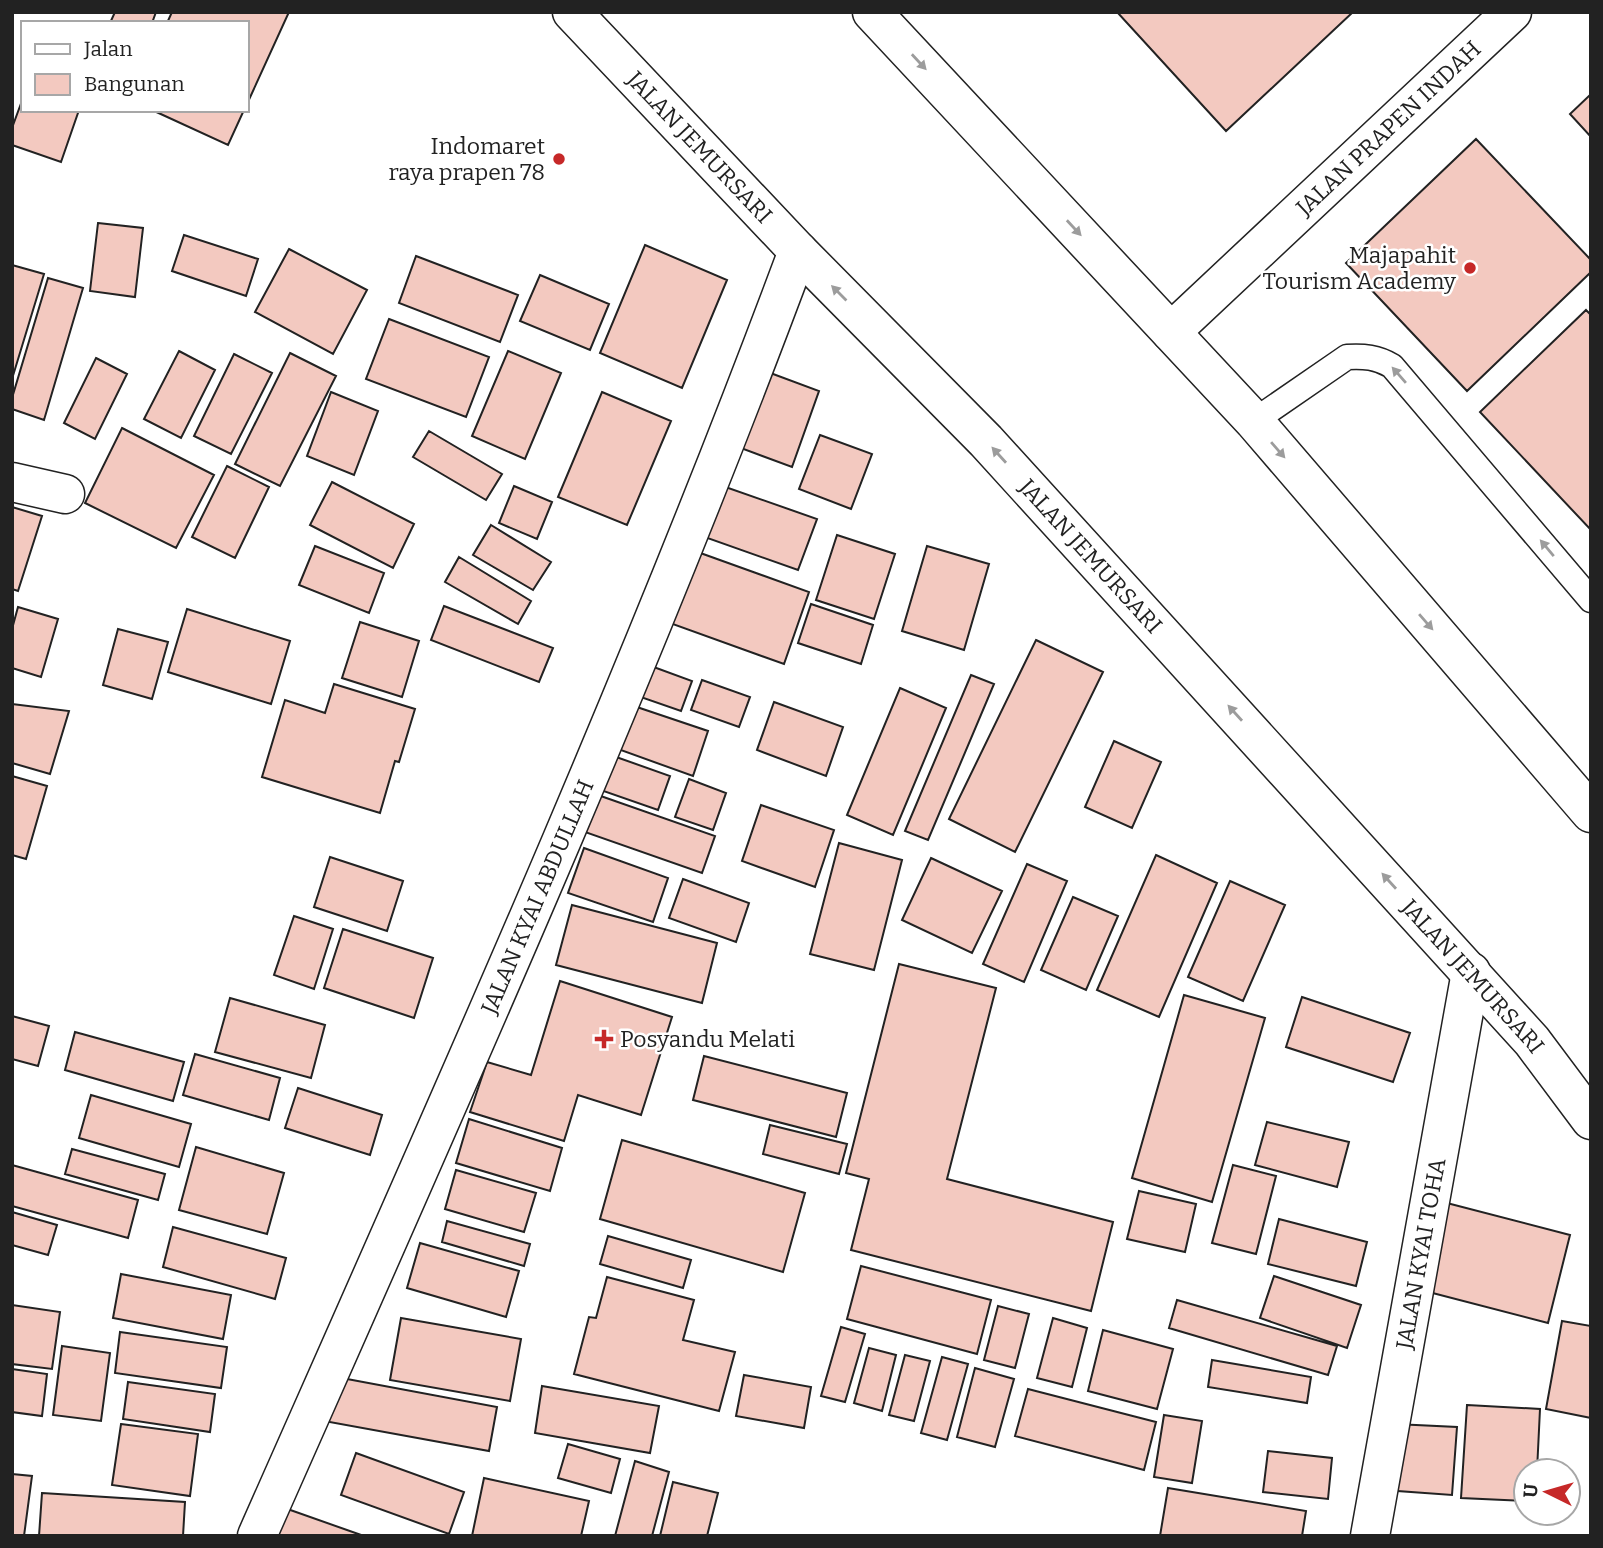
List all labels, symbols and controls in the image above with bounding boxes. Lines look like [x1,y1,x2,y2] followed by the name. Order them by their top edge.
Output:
[21,21,248,112] legend
[1289,35,1486,222] street label: JALAN PRAPEN INDAH
[83,36,133,62] text: Jalan
[910,53,926,70] one-way arrow
[621,65,778,229] street label: JALAN JEMURSARI
[84,71,185,97] text: Bangunan
[389,132,545,186] place label: Indomaret raya prapen 78
[551,151,567,167] marker: Indomaret raya prapen 78
[1066,219,1082,237] one-way arrow
[1263,241,1457,295] place label: Majapahit Tourism Academy
[1462,260,1478,276] marker: Majapahit Tourism Academy
[832,285,848,302] one-way arrow
[1392,366,1407,383] one-way arrow
[1270,441,1285,458] one-way arrow
[991,446,1007,464] one-way arrow
[1013,473,1168,639] street label: JALAN JEMURSARI
[1539,539,1554,557] one-way arrow
[1418,613,1434,631] one-way arrow
[1227,704,1243,722] one-way arrow
[474,775,600,1019] street label: JALAN KYAI ABDULLAH
[1381,873,1397,890] one-way arrow
[1395,893,1550,1059] street label: JALAN JEMURSARI
[620,1025,795,1053] place label: Posyandu Melati
[594,1029,614,1049] marker: Posyandu Melati
[1390,1155,1452,1352] street label: JALAN KYAI TOHA
[1512,1457,1582,1527] north arrow
[1518,1483,1543,1499] text: U

